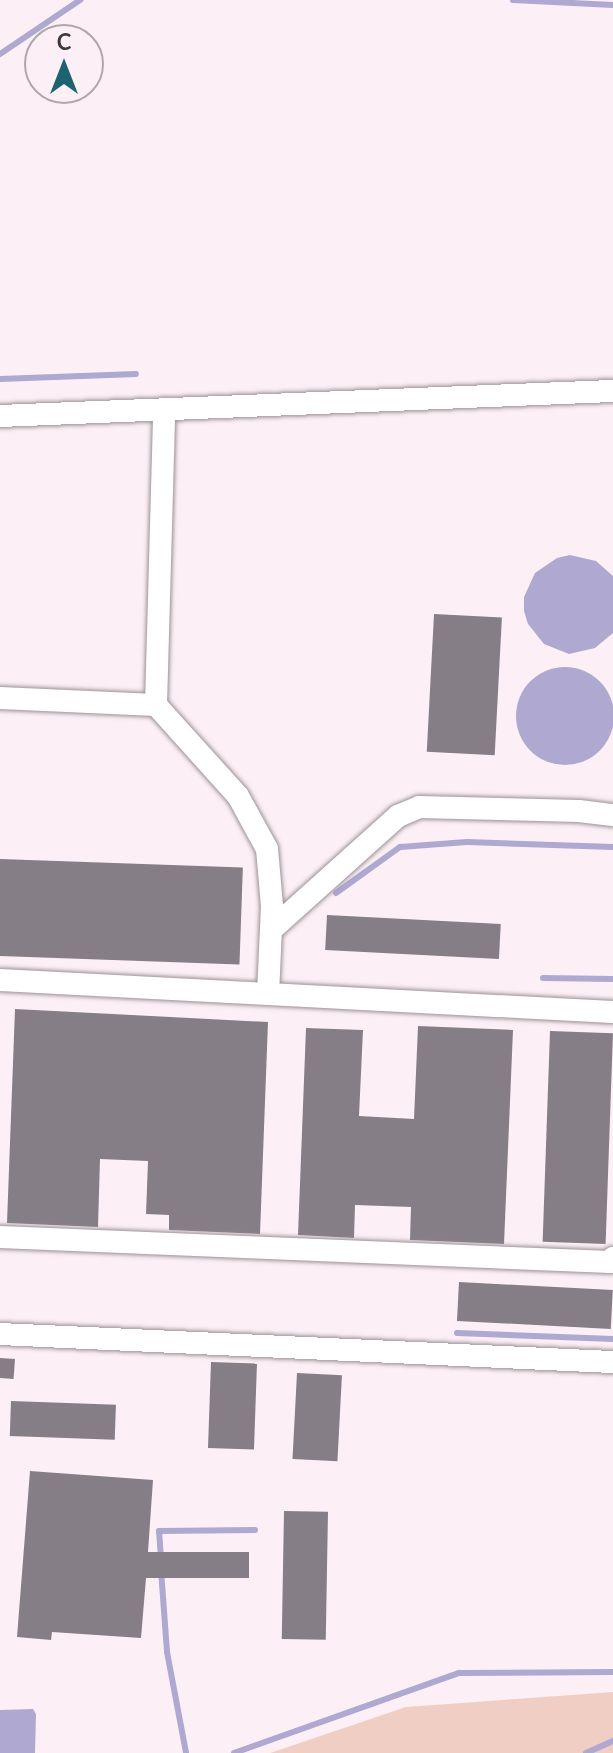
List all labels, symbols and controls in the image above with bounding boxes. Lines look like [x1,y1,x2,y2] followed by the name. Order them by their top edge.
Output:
[24,24,104,104] north arrow
[57,28,71,55] text: С

